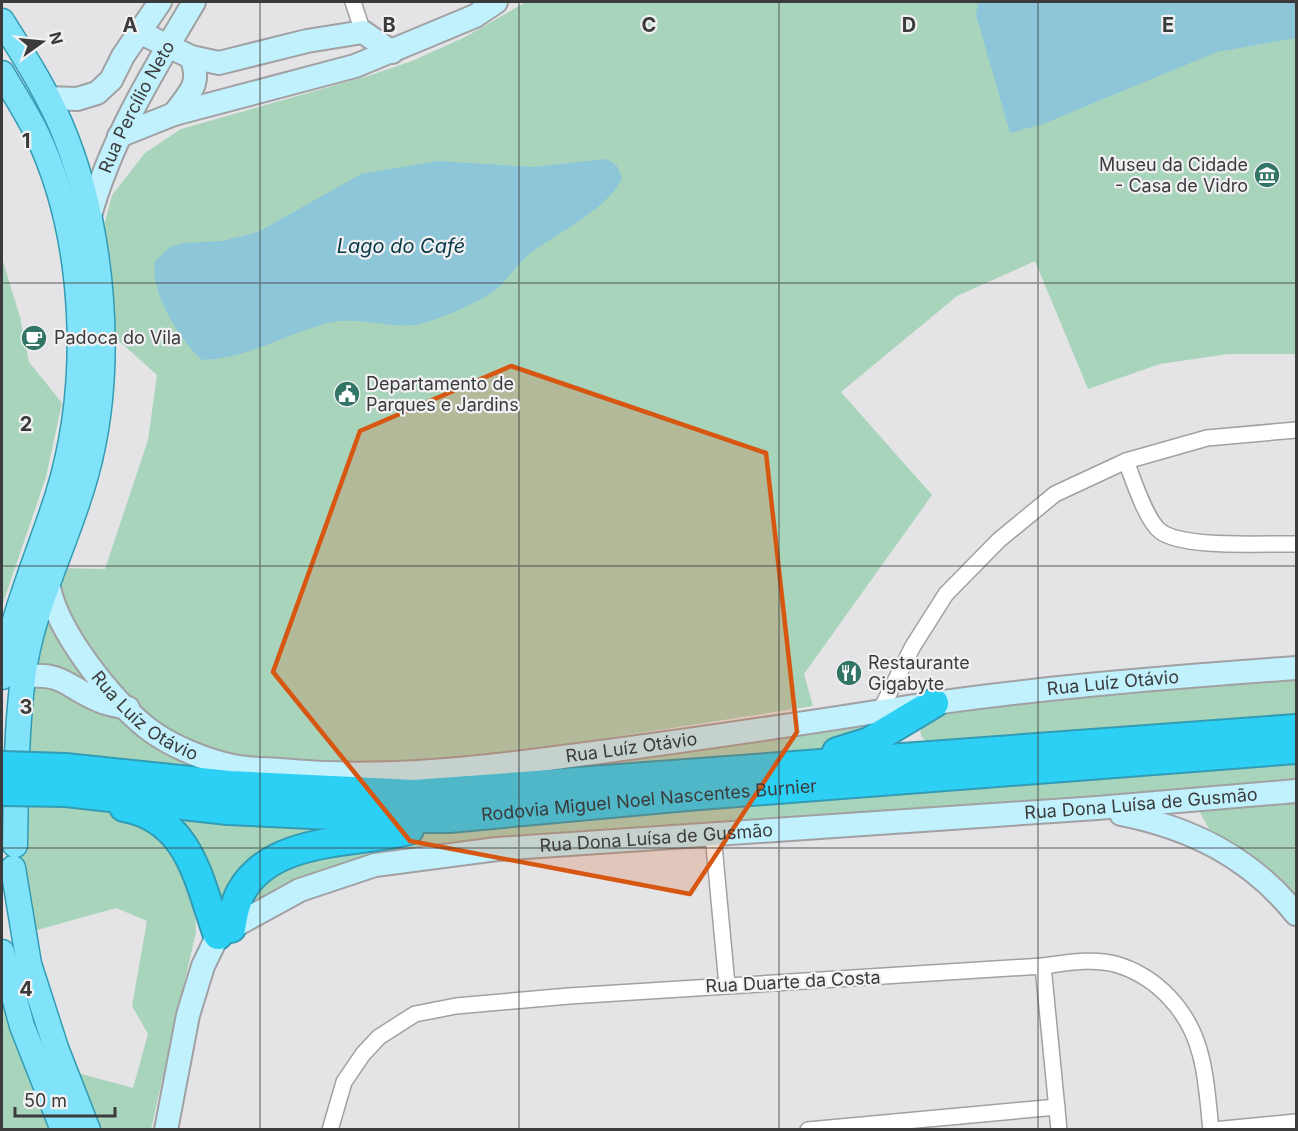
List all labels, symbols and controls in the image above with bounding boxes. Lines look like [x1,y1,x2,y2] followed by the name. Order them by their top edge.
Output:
[12,12,72,72] north arrow
[123,13,138,37] text: A
[382,13,396,37] text: B
[642,13,656,37] text: C
[902,13,916,37] text: D
[1162,13,1174,37] text: E
[45,30,68,47] text: N
[94,37,179,176] street label: Rua Percílio Neto
[22,129,30,153] text: 1
[1099,154,1248,196] place label: Museu da Cidade - Casa de Vidro
[1252,160,1282,190] museum icon: Museu da Cidade - Casa de Vidro
[337,234,465,258] water label: Lago do Café
[19,323,49,353] cafe icon: Padoca do Vila
[54,327,181,348] place label: Padoca do Vila
[366,373,519,415] place label: Departamento de Parques e Jardins
[332,379,362,409] public building icon: Departamento de Parques e Jardins
[20,412,32,436] text: 2
[868,652,970,694] place label: Restaurante Gigabyte
[834,658,864,688] restaurant icon: Restaurante Gigabyte
[1046,666,1180,699] street label: Rua Luíz Otávio
[87,667,201,764] street label: Rua Luíz Otávio
[20,695,32,719] text: 3
[564,728,698,767] street label: Rua Luíz Otávio
[480,775,818,825] street label: Rodovia Miguel Noel Nascentes Burnier
[1024,783,1258,823] street label: Rua Dona Luísa de Gusmão
[539,819,774,856] street label: Rua Dona Luísa de Gusmão
[705,966,881,997] street label: Rua Duarte da Costa
[19,977,33,1001] text: 4
[15,1080,116,1118] scale bar
[24,1090,67,1111] text: 50 m

